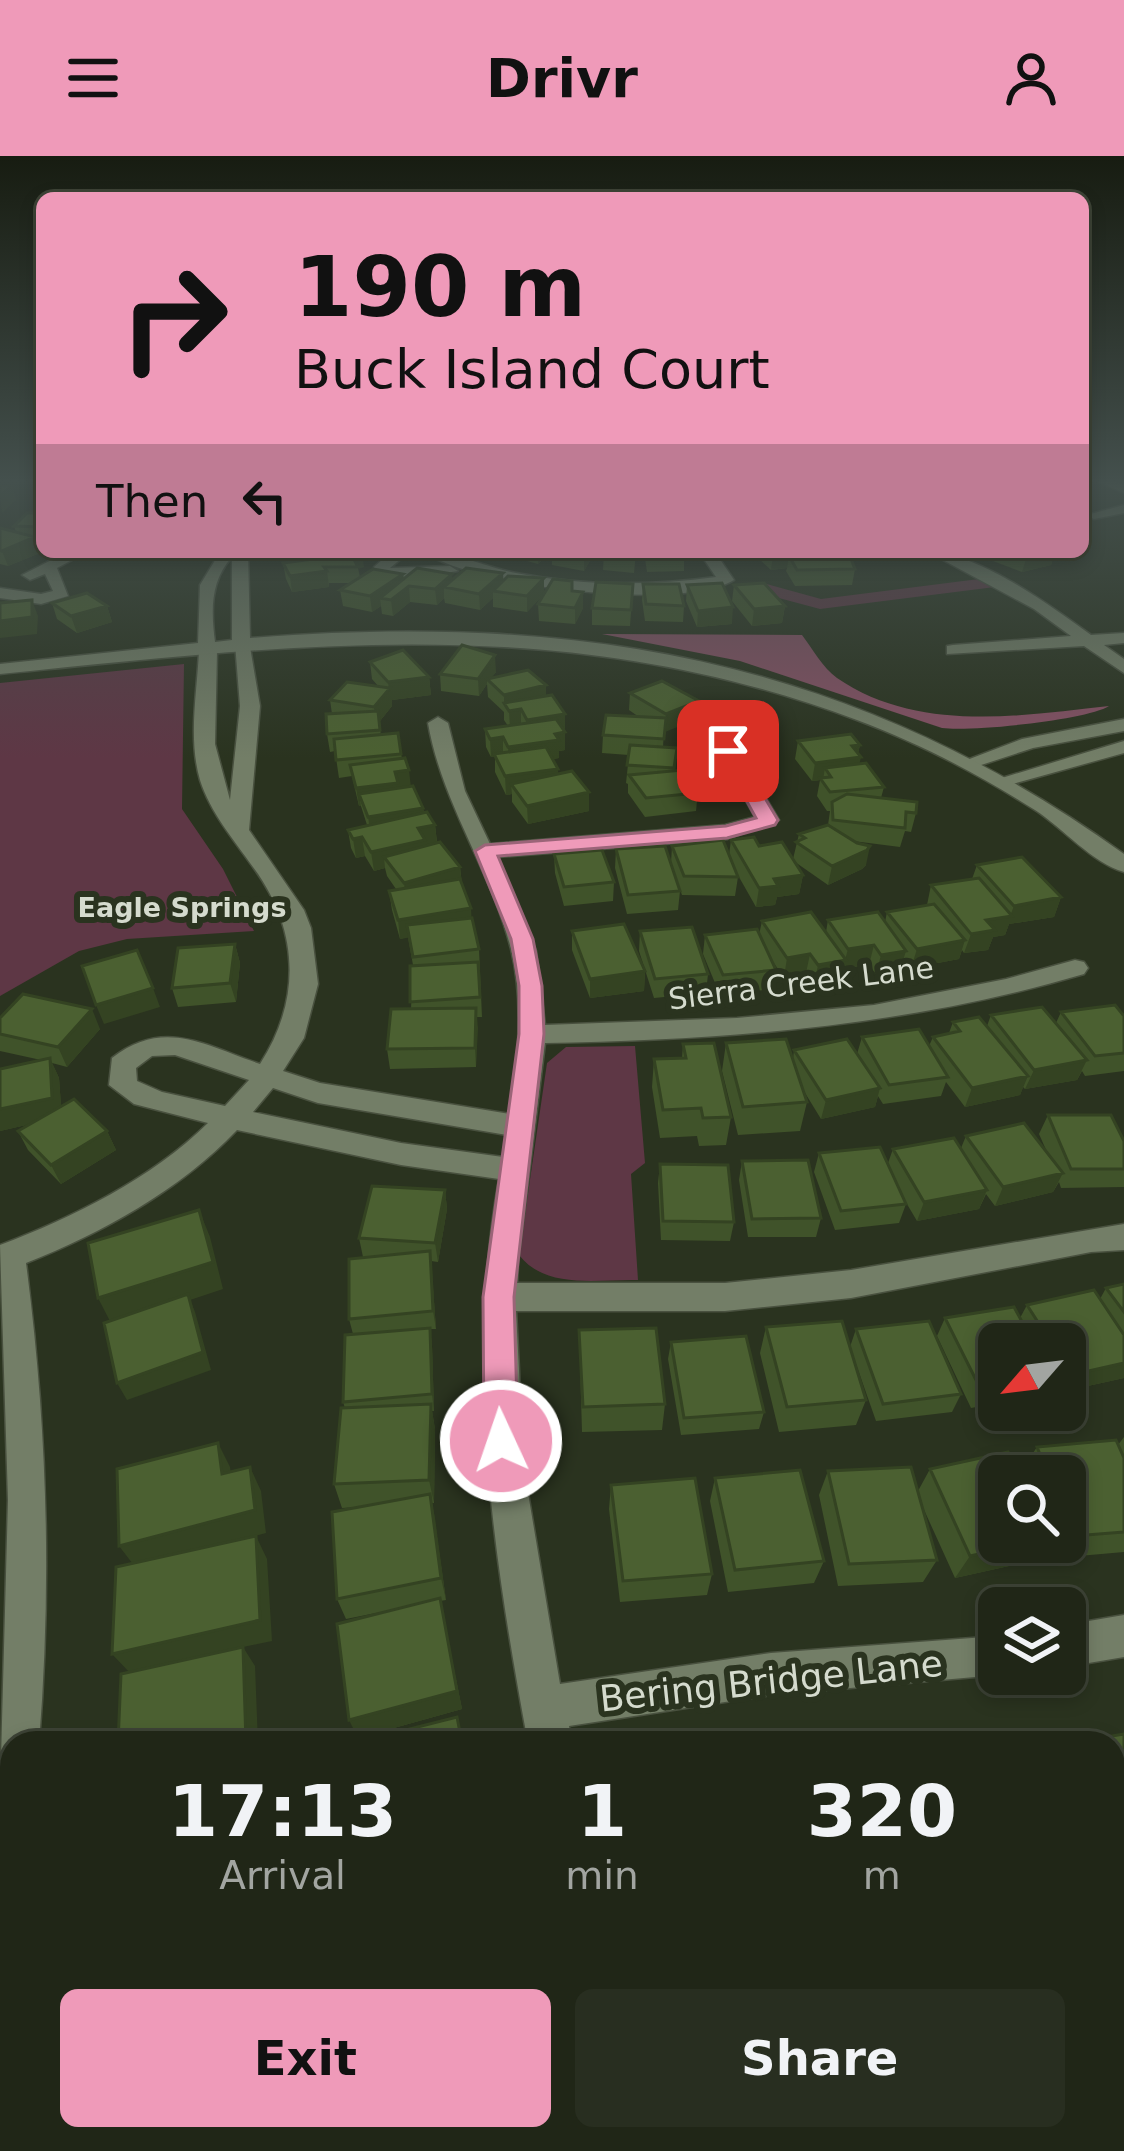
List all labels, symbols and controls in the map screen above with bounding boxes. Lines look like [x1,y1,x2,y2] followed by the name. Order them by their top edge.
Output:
[60,45,126,111] icon: menu
[998,45,1064,111] icon: person
[486,47,638,110] text: Drivr
[294,238,586,336] text: 190 m
[96,240,252,396] icon: right
[294,338,770,401] text: Buck Island Court
[232,468,298,534] icon: left
[96,475,208,528] text: Then
[677,700,779,802] pin
[695,718,761,784] icon: arrive
[78,892,286,923] district label: Eagle Springs
[666,949,936,1017] street label: Sierra Creek Lane
[978,1323,1086,1431] north arrow
[978,1323,1086,1695] map controls
[438,1378,564,1504] position arrow
[978,1455,1086,1563] button: search
[978,1587,1086,1695] button: layers
[597,1643,945,1719] street label: Bering Bridge Lane
[168,1769,397,1853] text: 17:13
[577,1769,627,1853] text: 1
[807,1769,957,1853] text: 320
[219,1853,346,1898] text: Arrival
[565,1853,639,1898] text: min
[863,1853,901,1898] text: m
[60,1989,551,2127] button: Exit
[575,1989,1065,2127] button: Share

